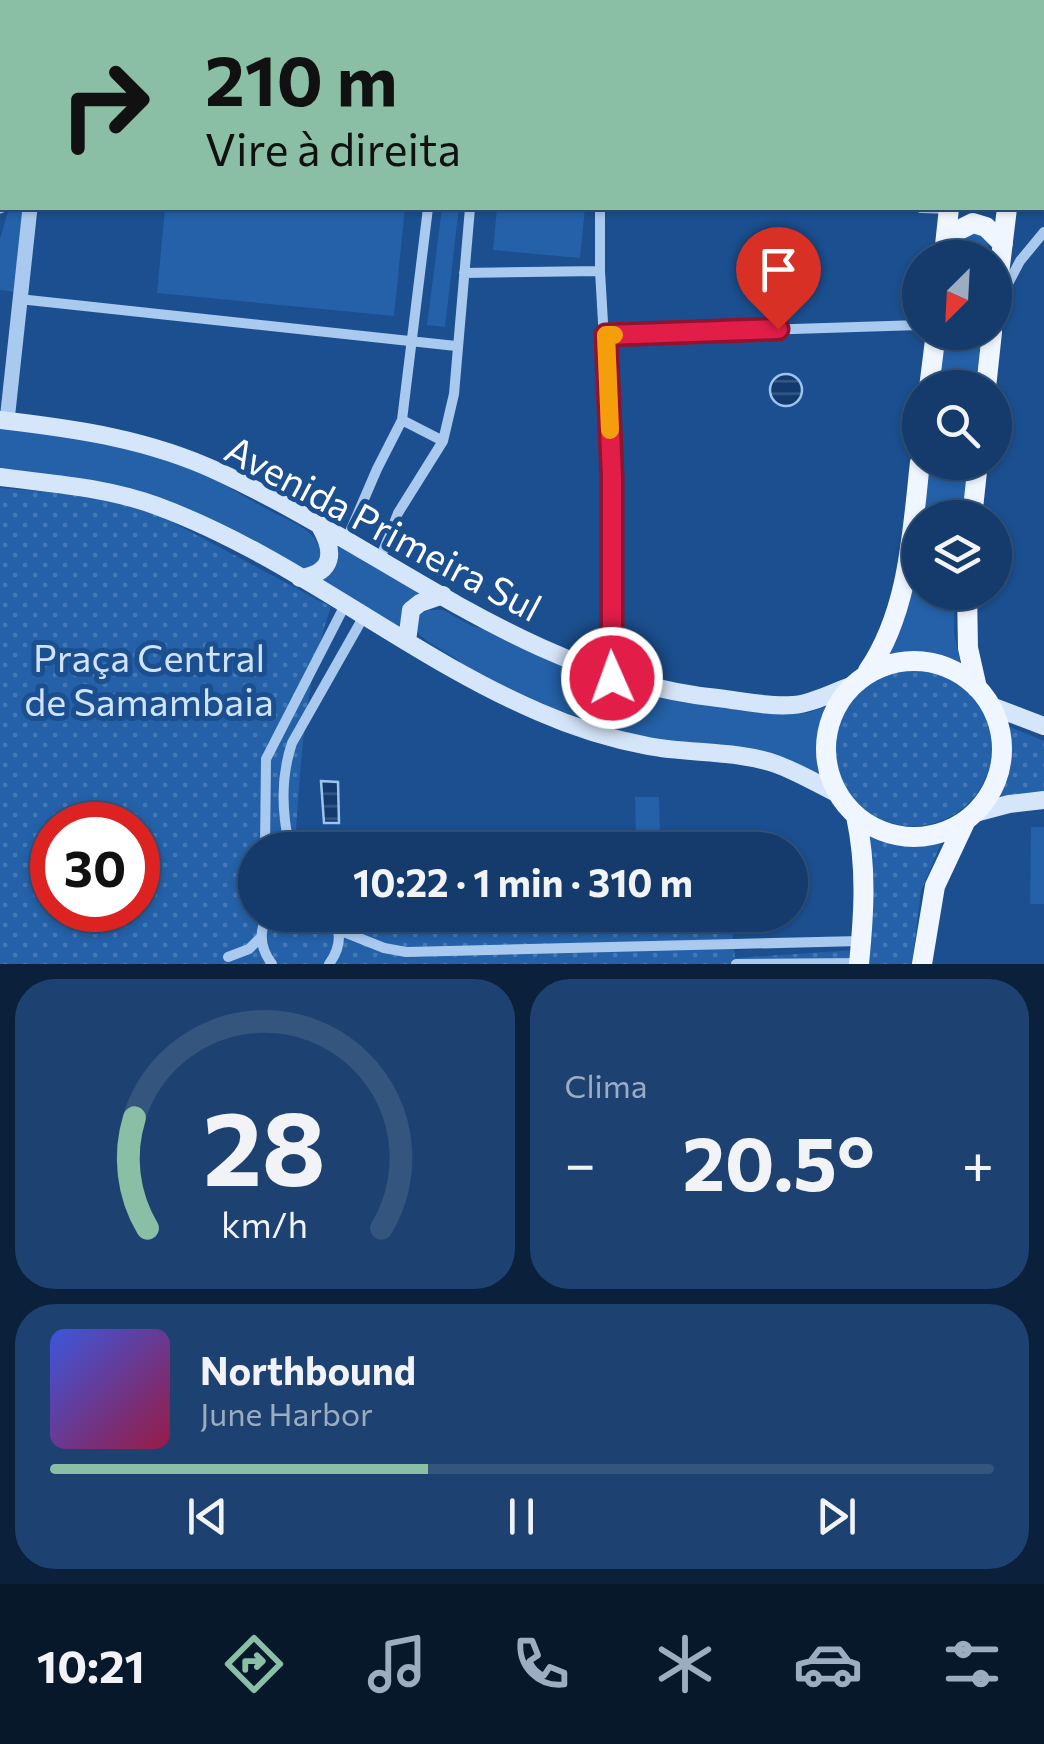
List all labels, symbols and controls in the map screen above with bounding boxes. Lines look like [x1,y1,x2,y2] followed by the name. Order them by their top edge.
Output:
[205,35,397,120] text: 210 m
[40,40,170,170] icon: right
[205,120,461,175] text: Vire à direita
[736,227,821,330] pin
[902,240,1012,350] north arrow
[902,240,1012,610] map controls
[751,242,806,297] icon: arrive
[902,370,1012,480] button: search
[218,424,550,630] street label: Avenida Primeira Sul
[902,500,1012,610] button: layers
[560,626,664,730] position arrow
[24,633,274,724] park label: Praça Central de Samambaia
[30,802,160,932] speed limit sign: 30
[353,858,693,905] text: 10:22 · 1 min · 310 m
[565,1065,647,1105] text: Clima
[203,1080,326,1207] text: 28
[682,1115,875,1206] text: 20.5°
[565,1128,596,1195] text: −
[962,1128,994,1195] text: +
[221,1202,308,1245] text: km/h
[200,1346,416,1393] text: Northbound
[200,1393,373,1433] text: June Harbor
[180,1489,235,1544] icon: previous
[494,1489,549,1544] icon: pause
[809,1489,864,1544] icon: next
[219,1629,289,1699] icon: directions
[362,1629,432,1699] icon: music
[506,1629,576,1699] icon: phone
[650,1629,720,1699] icon: climate
[793,1629,863,1699] icon: car
[937,1629,1007,1699] icon: filters
[37,1637,145,1692] text: 10:21

